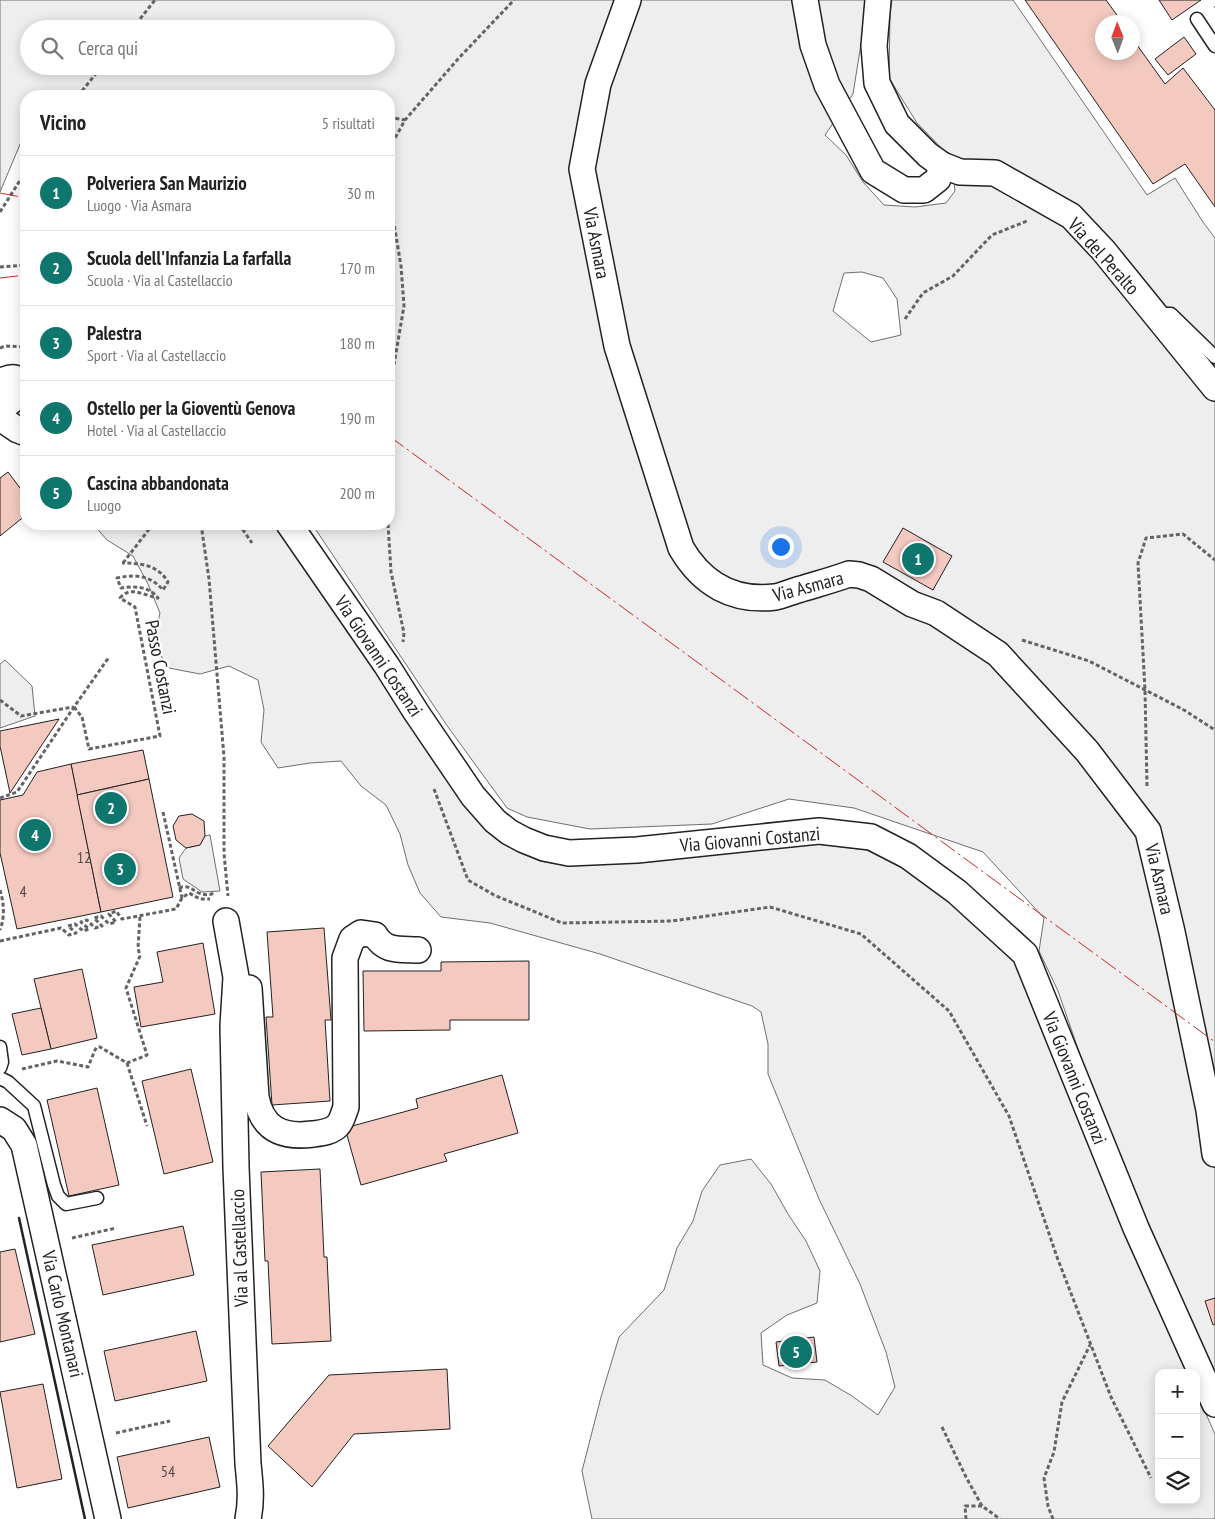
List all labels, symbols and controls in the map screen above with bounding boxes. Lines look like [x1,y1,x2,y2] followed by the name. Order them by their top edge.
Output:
[1095,15,1140,60] north arrow
[20,20,395,75] search box
[38,34,66,62] icon: search
[78,36,138,60] text: Cerca qui
[40,109,86,136] text: Vicino
[322,113,375,133] text: 5 risultati
[87,171,247,195] text: Polveriera San Maurizio
[52,183,60,203] text: 1
[347,183,375,203] text: 30 m
[87,195,192,215] text: Luogo · Via Asmara
[578,204,616,281] street label: Via Asmara
[1062,212,1145,300] street label: Via del Peralto
[87,246,291,270] text: Scuola dell'Infanzia La farfalla
[52,258,60,278] text: 2
[340,258,375,278] text: 170 m
[87,270,233,290] text: Scuola · Via al Castellaccio
[87,321,142,345] text: Palestra
[52,333,60,353] text: 3
[340,333,375,353] text: 180 m
[87,345,226,365] text: Sport · Via al Castellaccio
[87,396,295,420] text: Ostello per la Gioventù Genova
[52,408,60,428] text: 4
[340,408,375,428] text: 190 m
[87,420,226,440] text: Hotel · Via al Castellaccio
[87,471,229,495] text: Cascina abbandonata
[52,483,60,503] text: 5
[340,483,375,503] text: 200 m
[87,495,121,515] text: Luogo
[768,534,794,560] your location
[902,540,934,578] pin: 1
[769,565,846,607] street label: Via Asmara
[329,590,428,721] street label: Via Giovanni Costanzi
[140,618,182,716] street label: Passo Costanzi
[95,789,127,827] pin: 2
[19,816,51,854] pin: 4
[678,821,821,857] street label: Via Giovanni Costanzi
[1140,840,1180,917] street label: Via Asmara
[77,847,91,867] house number: 12
[104,850,136,888] pin: 3
[19,881,27,901] house number: 4
[1037,1007,1112,1148] street label: Via Giovanni Costanzi
[225,1189,253,1308] street label: Via al Castellaccio
[37,1247,89,1380] street label: Via Carlo Montanari
[780,1333,812,1371] pin: 5
[1155,1369,1200,1504] map controls
[1155,1369,1200,1414] button: +
[1155,1414,1200,1459] button: −
[1155,1459,1200,1504] button: layers
[161,1461,175,1481] house number: 54

